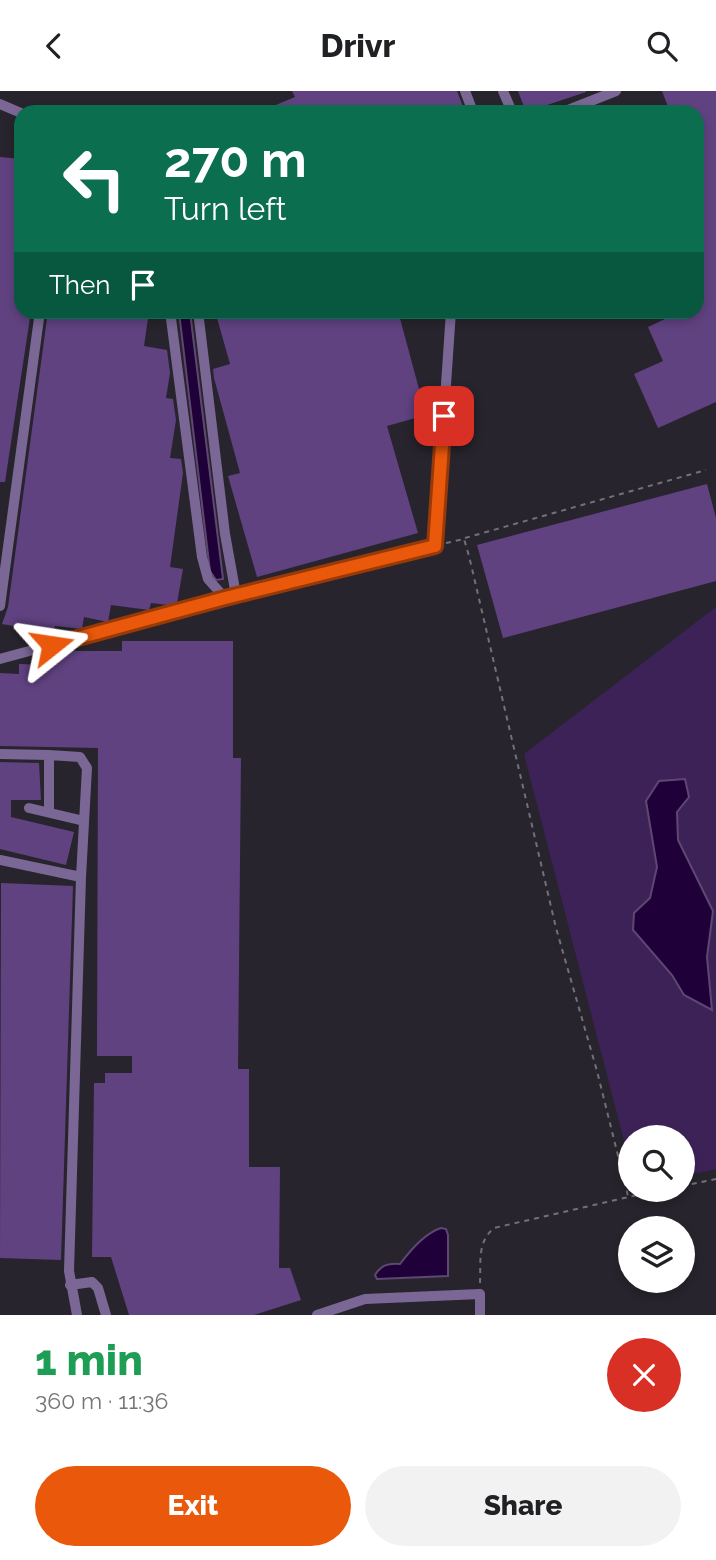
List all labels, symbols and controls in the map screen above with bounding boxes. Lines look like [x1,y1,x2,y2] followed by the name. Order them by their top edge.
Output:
[35,27,73,65] icon: back
[321,27,395,64] text: Drivr
[643,27,681,65] icon: search
[164,131,307,188] text: 270 m
[49,133,140,224] icon: left
[164,190,286,227] text: Turn left
[124,266,162,304] icon: arrive
[49,270,110,300] text: Then
[414,386,474,446] pin
[425,397,463,435] icon: arrive
[15,608,89,682] position arrow
[618,1125,695,1293] map controls
[618,1125,695,1202] button: search
[618,1216,695,1293] button: layers
[35,1336,143,1385] text: 1 min
[607,1338,681,1412] button: close
[35,1387,168,1414] text: 360 m · 11:36
[35,1466,351,1546] button: Exit
[365,1466,681,1546] button: Share

